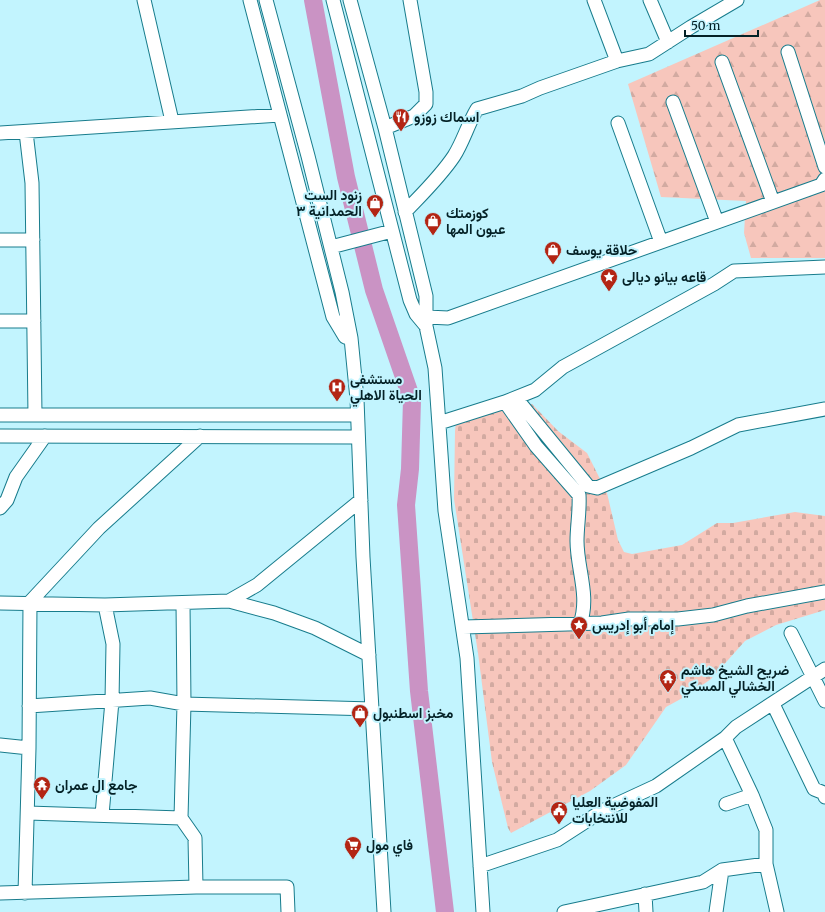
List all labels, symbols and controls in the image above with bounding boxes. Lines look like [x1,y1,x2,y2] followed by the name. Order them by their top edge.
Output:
[685,12,758,38] scale bar
[691,18,720,33] text: 50 m
[391,107,411,132] restaurant icon: اسماك زوزو
[414,108,479,126] place label: اسماك زوزو
[296,186,362,220] place label: زنود الست الحمدانية ٣
[365,193,385,218] shop icon: زنود الست الحمدانية ٣
[446,204,505,238] place label: كوزمتك عيون المها
[423,211,443,236] shop icon: كوزمتك عيون المها
[543,240,563,265] shop icon: حلاقة يوسف
[566,241,638,259] place label: حلاقة يوسف
[599,267,619,292] place icon: قاعه بيانو ديالى
[622,268,706,286] place label: قاعه بيانو ديالى
[350,370,422,407] place label: مستشفى الحياة الاهلي
[327,377,347,402] hospital icon: مستشفى الحياة الاهلي
[569,615,589,640] place icon: إمام أبو إدريس
[592,616,675,635] place label: إمام أبو إدريس
[681,661,789,698] place label: ضريح الشيخ هاشم الخشالي المسكي
[658,668,678,693] temple icon: ضريح الشيخ هاشم الخشالي المسكي
[350,703,370,728] shop icon: مخبز اسطنبول
[373,704,454,722] place label: مخبز اسطنبول
[32,775,52,800] temple icon: جامع ال عمران
[55,776,138,795] place label: جامع ال عمران
[572,793,658,827] place label: المفوضية العليا للانتخابات
[549,800,569,825] public building icon: المفوضية العليا للانتخابات
[343,835,363,860] supermarket icon: فاي مول
[366,836,413,857] place label: فاي مول

